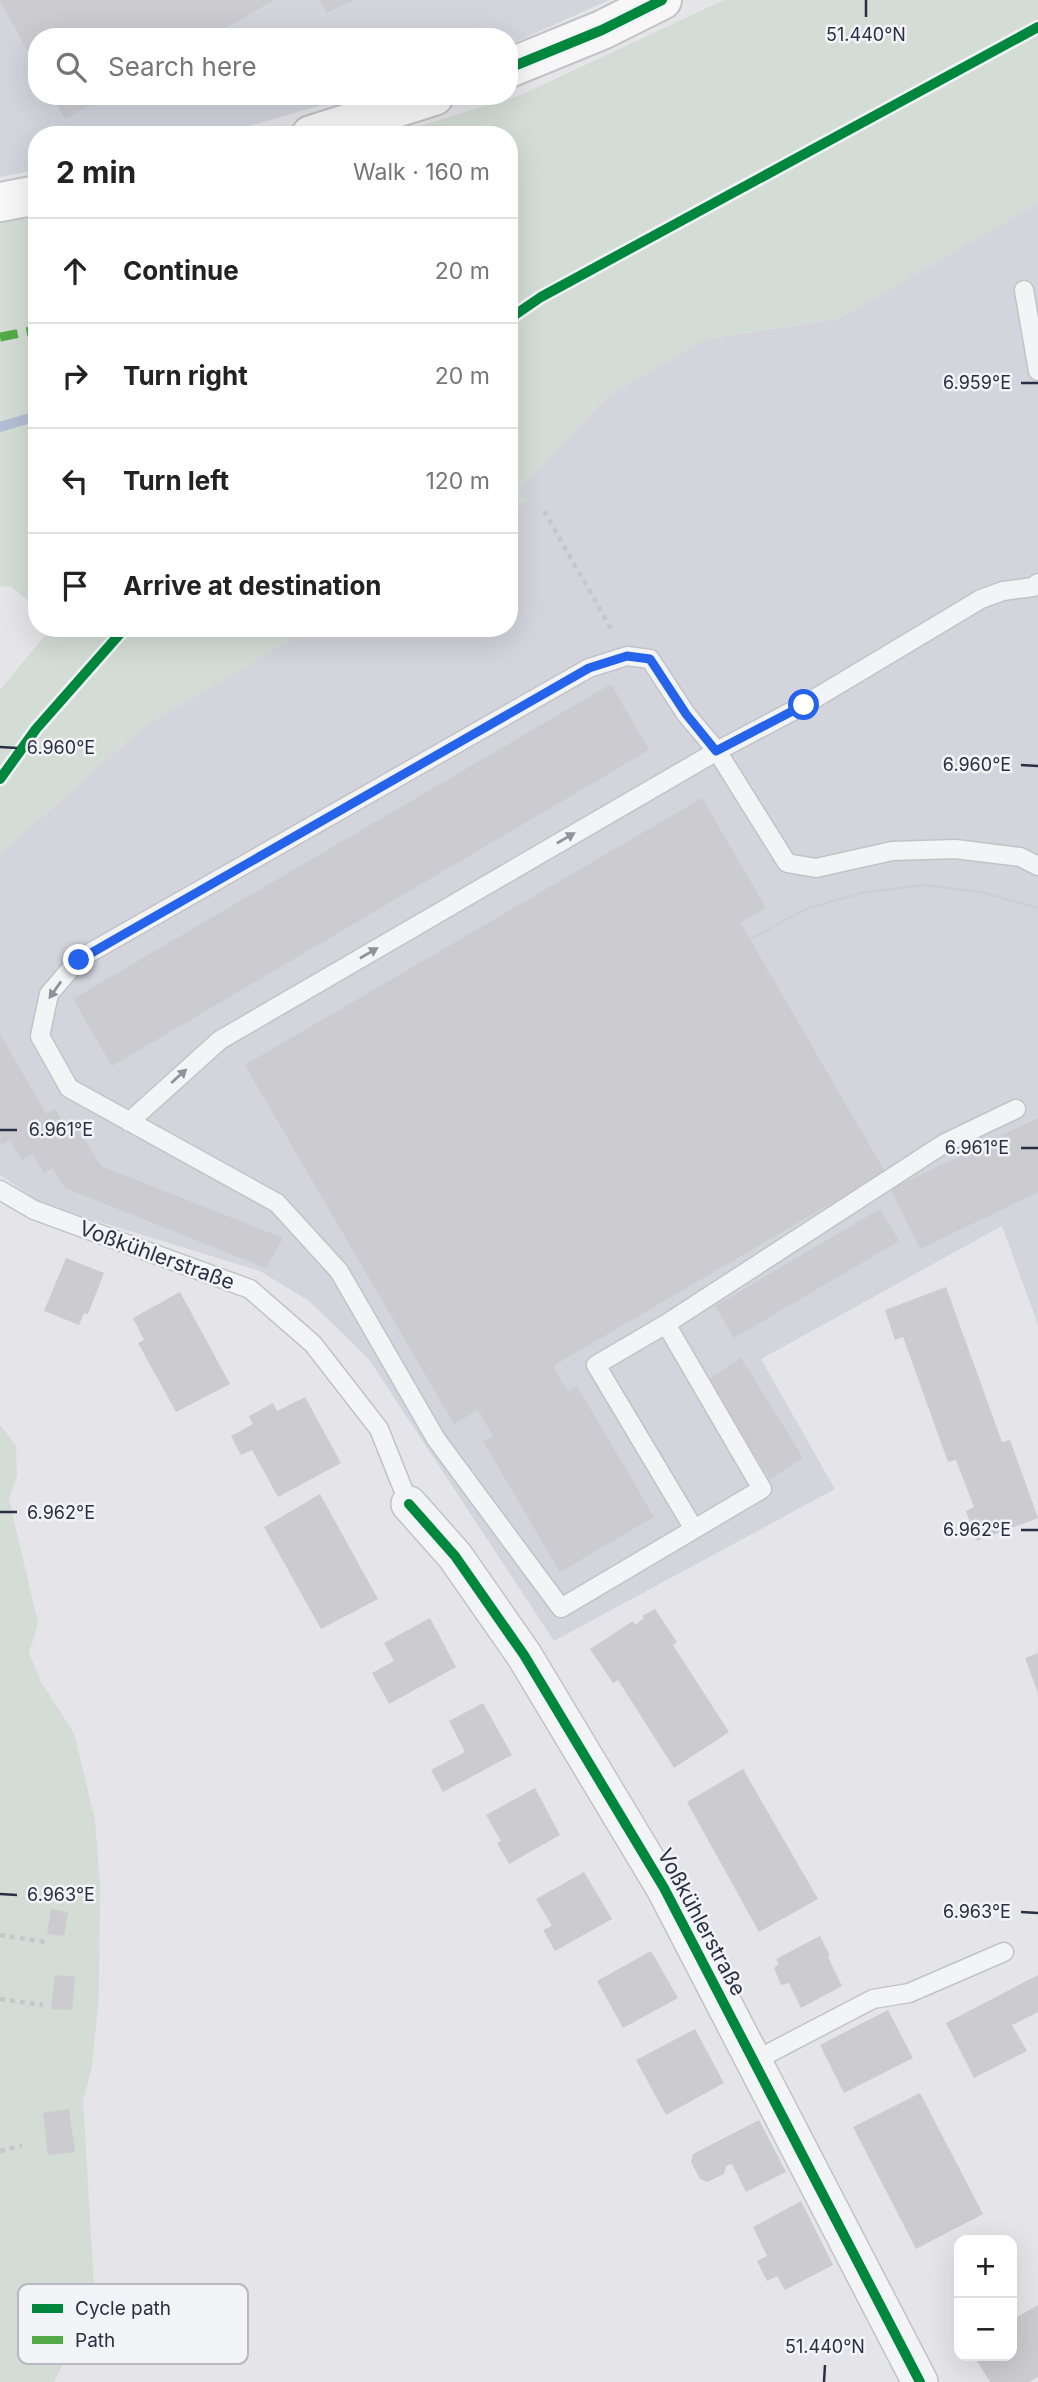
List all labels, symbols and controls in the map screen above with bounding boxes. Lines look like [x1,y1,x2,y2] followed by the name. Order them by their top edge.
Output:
[826,24,906,45] text: 51.440°N
[28,28,518,105] search box
[52,48,90,86] icon: search
[108,51,257,82] text: Search here
[56,154,136,190] text: 2 min
[353,158,490,186] text: Walk · 160 m
[56,252,94,290] icon: ahead
[123,255,239,286] text: Continue
[435,257,490,285] text: 20 m
[56,357,94,395] icon: right
[123,360,248,391] text: Turn right
[435,362,490,390] text: 20 m
[943,372,1011,393] text: 6.959°E
[56,462,94,500] icon: left
[123,465,229,496] text: Turn left
[425,467,490,495] text: 120 m
[56,567,94,605] icon: arrive
[123,570,382,601] text: Arrive at destination
[788,689,819,720] route start
[27,737,95,758] text: 6.960°E
[943,754,1011,775] text: 6.960°E
[556,833,576,845] one-way arrow
[63,944,94,975] route end
[360,947,379,959] one-way arrow
[48,980,62,999] one-way arrow
[170,1068,188,1084] one-way arrow
[29,1119,93,1140] text: 6.961°E
[945,1137,1009,1158] text: 6.961°E
[76,1215,238,1295] street label: Voßkühlerstraße
[27,1502,95,1523] text: 6.962°E
[943,1519,1011,1540] text: 6.962°E
[653,1844,751,2000] street label: Voßkühlerstraße
[27,1884,95,1905] text: 6.963°E
[943,1901,1011,1922] text: 6.963°E
[954,2235,1017,2361] map controls
[954,2235,1017,2298] button: +
[18,2284,248,2364] legend
[75,2297,171,2320] text: Cycle path
[954,2298,1017,2361] button: −
[75,2329,115,2352] text: Path
[785,2336,865,2357] text: 51.440°N

